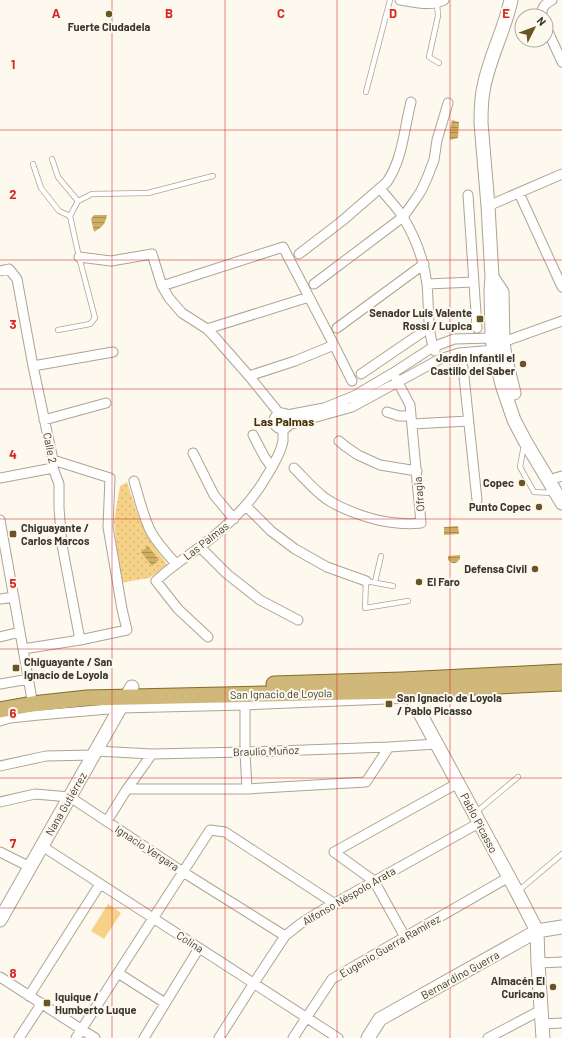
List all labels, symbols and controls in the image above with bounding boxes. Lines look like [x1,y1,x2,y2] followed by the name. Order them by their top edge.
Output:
[52,5,61,21] text: A
[165,5,173,21] text: B
[277,5,285,21] text: C
[389,5,397,21] text: D
[502,5,510,21] text: E
[514,8,554,48] north arrow
[104,9,114,19] marker: Fuerte Ciudadela
[535,14,549,28] text: N
[68,20,150,33] place label: Fuerte Ciudadela
[11,56,15,72] text: 1
[9,186,17,202] text: 2
[369,306,472,332] place label: Senador Luis Valente Rossi / Lupica
[475,314,485,324] marker: Senador Luis Valente Rossi / Lupica
[9,316,17,332] text: 3
[431,351,516,377] place label: Jardin Infantil el Castillo del Saber
[518,359,528,369] marker: Jardin Infantil el Castillo del Saber
[254,414,314,428] district label: Las Palmas
[41,431,60,465] street label: Calle 2
[9,446,17,462] text: 4
[411,476,426,512] street label: Ofragia
[483,476,514,489] place label: Copec
[517,478,527,488] marker: Copec
[469,500,531,513] place label: Punto Copec
[534,502,544,512] marker: Punto Copec
[180,519,231,562] street label: Las Palmas
[21,521,90,547] place label: Chiguayante / Carlos Marcos
[8,529,18,539] marker: Chiguayante / Carlos Marcos
[464,562,527,575] place label: Defensa Civil
[530,564,540,574] marker: Defensa Civil
[9,575,17,591] text: 5
[427,575,460,588] place label: El Faro
[414,577,424,587] marker: El Faro
[24,655,112,681] place label: Chiguayante / San Ignacio de Loyola
[11,663,21,673] marker: Chiguayante / San Ignacio de Loyola
[230,686,332,701] street label: San Ignacio de Loyola
[397,691,502,717] place label: San Ignacio de Loyola / Pablo Picasso
[384,699,394,709] marker: San Ignacio de Loyola / Pablo Picasso
[10,705,17,721] text: 6
[233,743,300,758] street label: Braulio Muñoz
[42,770,89,838] street label: Nana Gutiérrez
[458,791,501,855] street label: Pablo Picasso
[113,822,182,873] street label: Ignacio Vergara
[10,835,17,851] text: 7
[300,864,398,927] street label: Alfonso Néspolo Arata
[337,911,442,980] street label: Eugenio Guerra Ramírez
[174,928,206,955] street label: Colina
[418,948,501,1001] street label: Bernardino Guerra
[9,965,17,981] text: 8
[491,974,545,1000] place label: Almacén El Curicano
[548,982,558,992] marker: Almacén El Curicano
[55,990,137,1016] place label: Iquique / Humberto Luque
[42,998,52,1008] marker: Iquique / Humberto Luque

